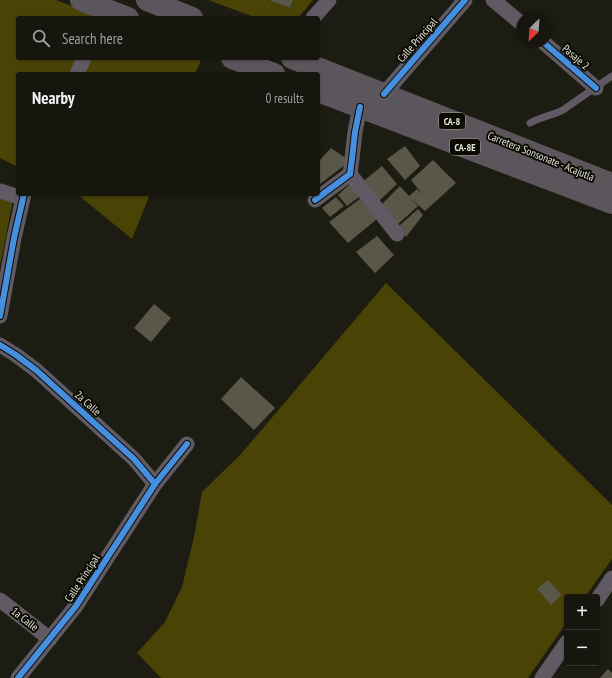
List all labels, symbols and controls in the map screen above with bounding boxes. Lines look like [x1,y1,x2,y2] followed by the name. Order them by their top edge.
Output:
[516,12,552,48] north arrow
[394,15,440,65] street label: Calle Principal
[16,16,320,60] search box
[30,27,52,49] icon: search
[62,29,123,48] text: Search here
[560,41,592,73] street label: Pasaje 2
[32,87,75,109] text: Nearby
[265,90,304,107] text: 0 results
[439,113,465,129] road number: CA-8
[486,128,596,184] street label: Carretera Sonsonate - Acajutla
[450,139,480,155] road number: CA-8E
[72,388,104,419] street label: 2a Calle
[61,551,103,605] street label: Calle Principal
[564,594,600,666] map controls
[564,594,600,630] button: +
[9,604,42,634] street label: 1a Calle
[564,630,600,666] button: −

